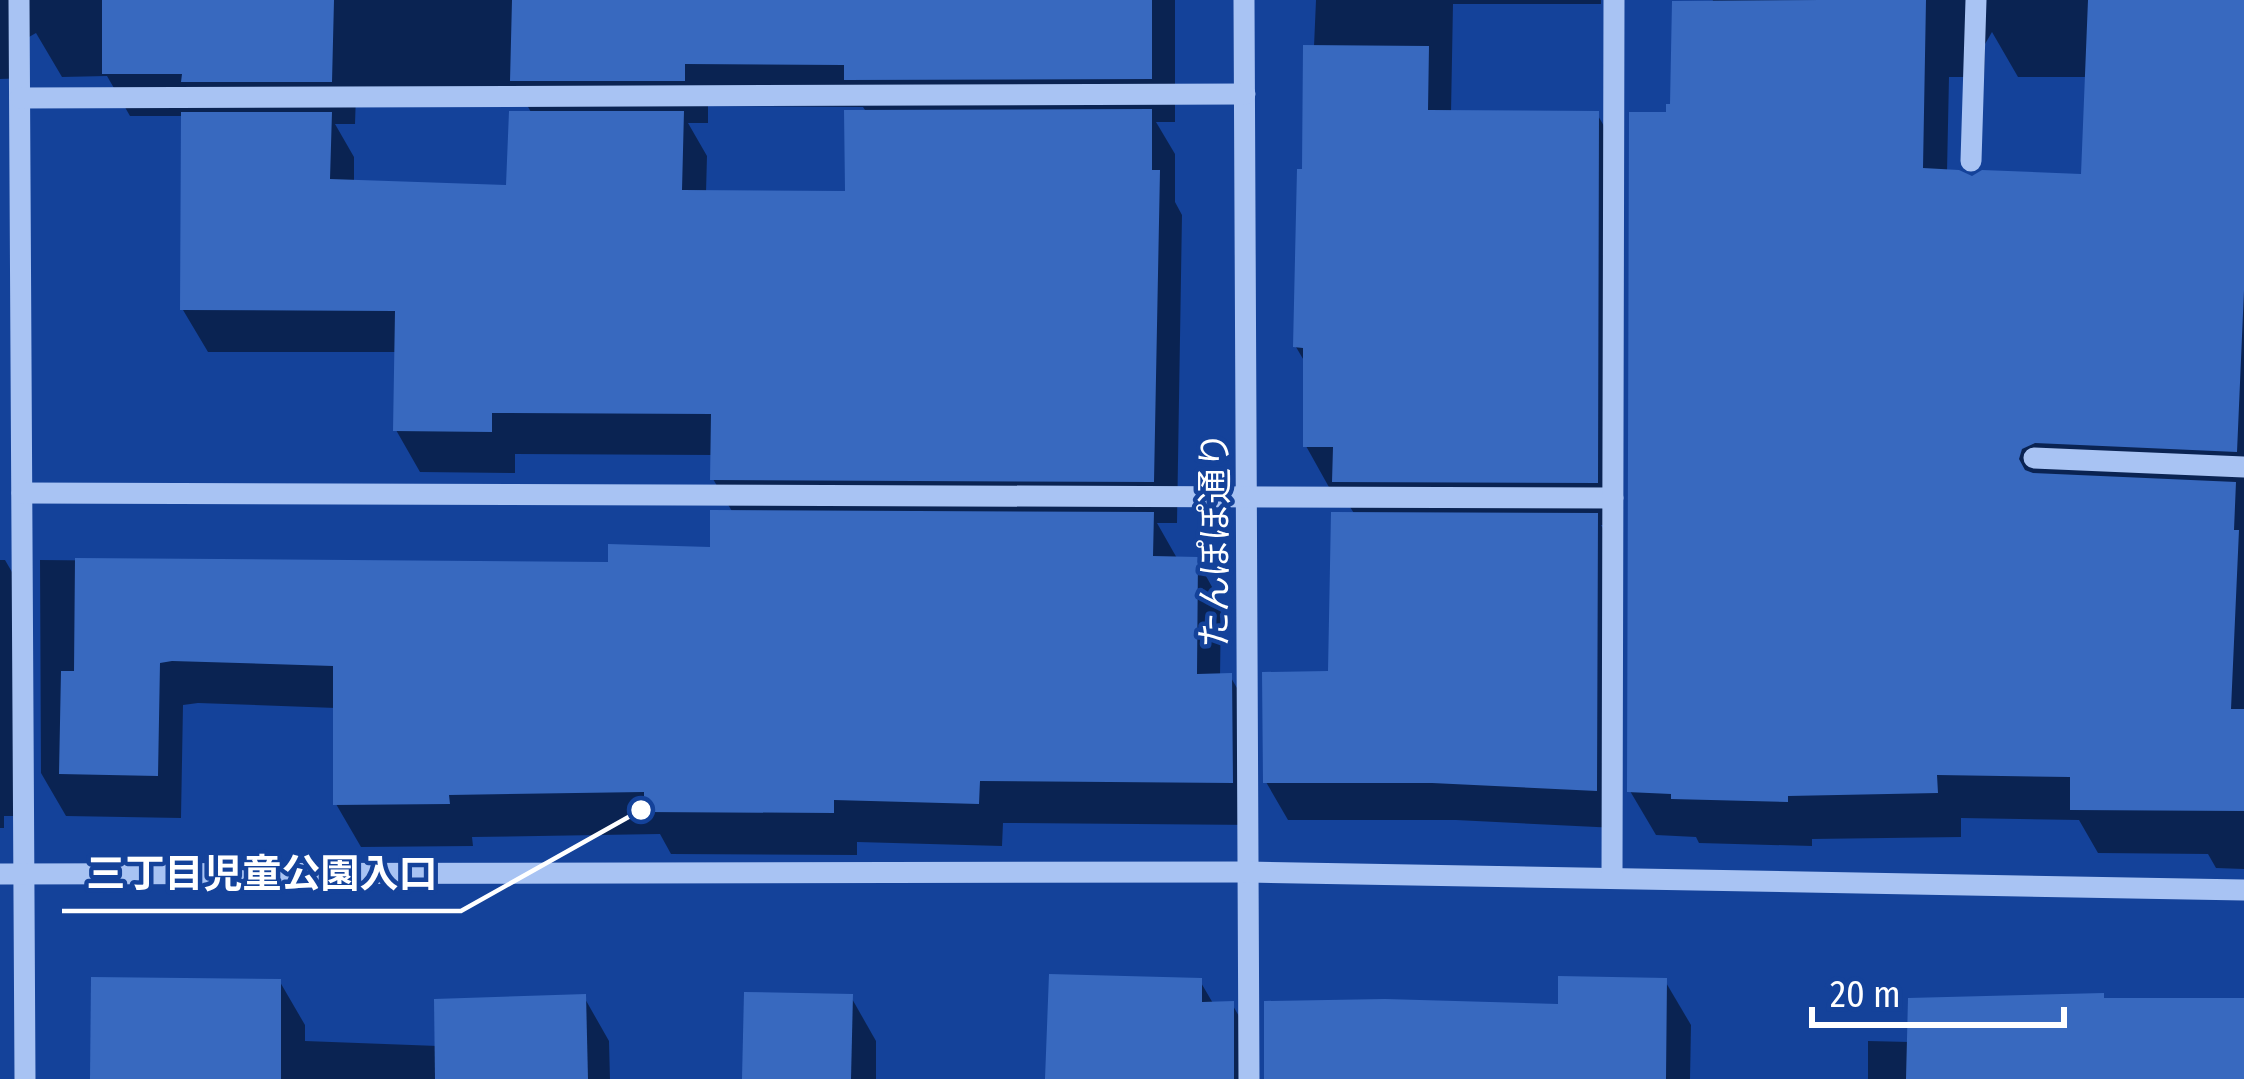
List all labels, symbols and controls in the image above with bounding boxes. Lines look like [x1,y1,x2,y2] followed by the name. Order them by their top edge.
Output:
[1193,432,1237,648] street label: たんぽぽ通り
[62,836,461,911] callout: 三丁目児童公園入口
[86,851,438,897] text: 三丁目児童公園入口
[1812,953,2064,1027] scale bar
[1830,973,1901,1017] text: 20 m

